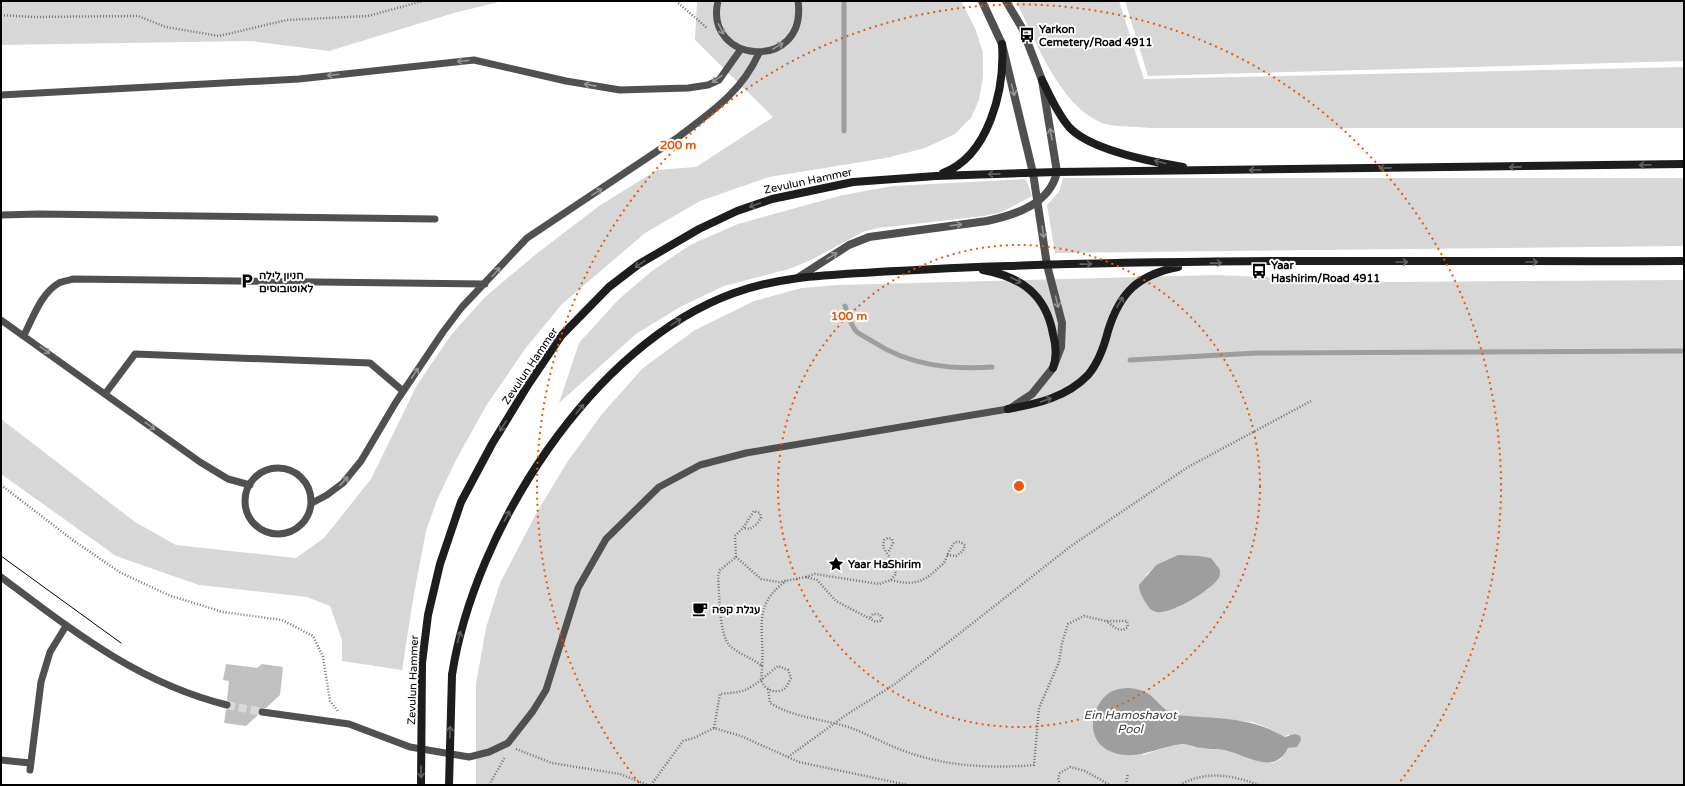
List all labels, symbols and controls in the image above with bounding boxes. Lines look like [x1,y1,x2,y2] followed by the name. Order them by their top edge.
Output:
[718,23,726,35] one-way arrow
[1039,23,1152,50] place label: Yarkon Cemetery/Road 4911
[1018,26,1036,44] bus stop icon: Yarkon Cemetery/Road 4911
[772,42,784,50] one-way arrow
[457,58,470,65] one-way arrow
[327,71,340,79] one-way arrow
[712,75,723,83] one-way arrow
[584,81,597,89] one-way arrow
[1010,83,1017,96] one-way arrow
[1047,128,1055,141] one-way arrow
[660,138,696,152] text: 200 m
[1153,158,1166,165] one-way arrow
[1639,161,1652,169] one-way arrow
[1509,163,1522,170] one-way arrow
[1379,164,1392,172] one-way arrow
[763,165,854,197] street label: Zevulun Hammer
[1249,166,1262,174] one-way arrow
[988,171,1001,178] one-way arrow
[591,187,603,195] one-way arrow
[749,202,762,209] one-way arrow
[949,221,962,229] one-way arrow
[1039,225,1047,238] one-way arrow
[826,251,838,259] one-way arrow
[1395,258,1408,266] one-way arrow
[1525,258,1538,266] one-way arrow
[1209,259,1222,267] one-way arrow
[1271,259,1380,285] place label: Yaar Hashirim/Road 4911
[634,260,645,268] one-way arrow
[1079,260,1092,268] one-way arrow
[1250,262,1268,280] bus stop icon: Yaar Hashirim/Road 4911
[492,267,501,277] one-way arrow
[259,269,313,295] place label: חניון לילה לאוטובוסים
[238,272,256,290] parking icon: חניון לילה לאוטובוסים
[1009,277,1021,285] one-way arrow
[1054,296,1061,309] one-way arrow
[1117,296,1125,308] one-way arrow
[831,309,867,323] text: 100 m
[670,318,681,326] one-way arrow
[499,324,561,407] street label: Zevulun Hammer
[39,346,50,354] one-way arrow
[411,368,419,379] one-way arrow
[1039,396,1051,404] one-way arrow
[575,404,585,414] one-way arrow
[499,420,507,431] one-way arrow
[144,422,155,430] one-way arrow
[339,476,348,486] one-way arrow
[1012,479,1026,493] centre of rings
[504,511,511,523] one-way arrow
[827,555,845,573] place icon: Yaar HaShirim
[848,558,921,571] place label: Yaar HaShirim
[691,600,709,618] cafe icon: עגלת קפה
[712,603,760,616] place label: עגלת קפה
[456,630,463,643] one-way arrow
[405,634,421,725] street label: Zevulun Hammer
[1083,708,1178,736] water label: Ein Hamoshavot Pool
[447,726,454,739] one-way arrow
[418,765,425,778] one-way arrow

